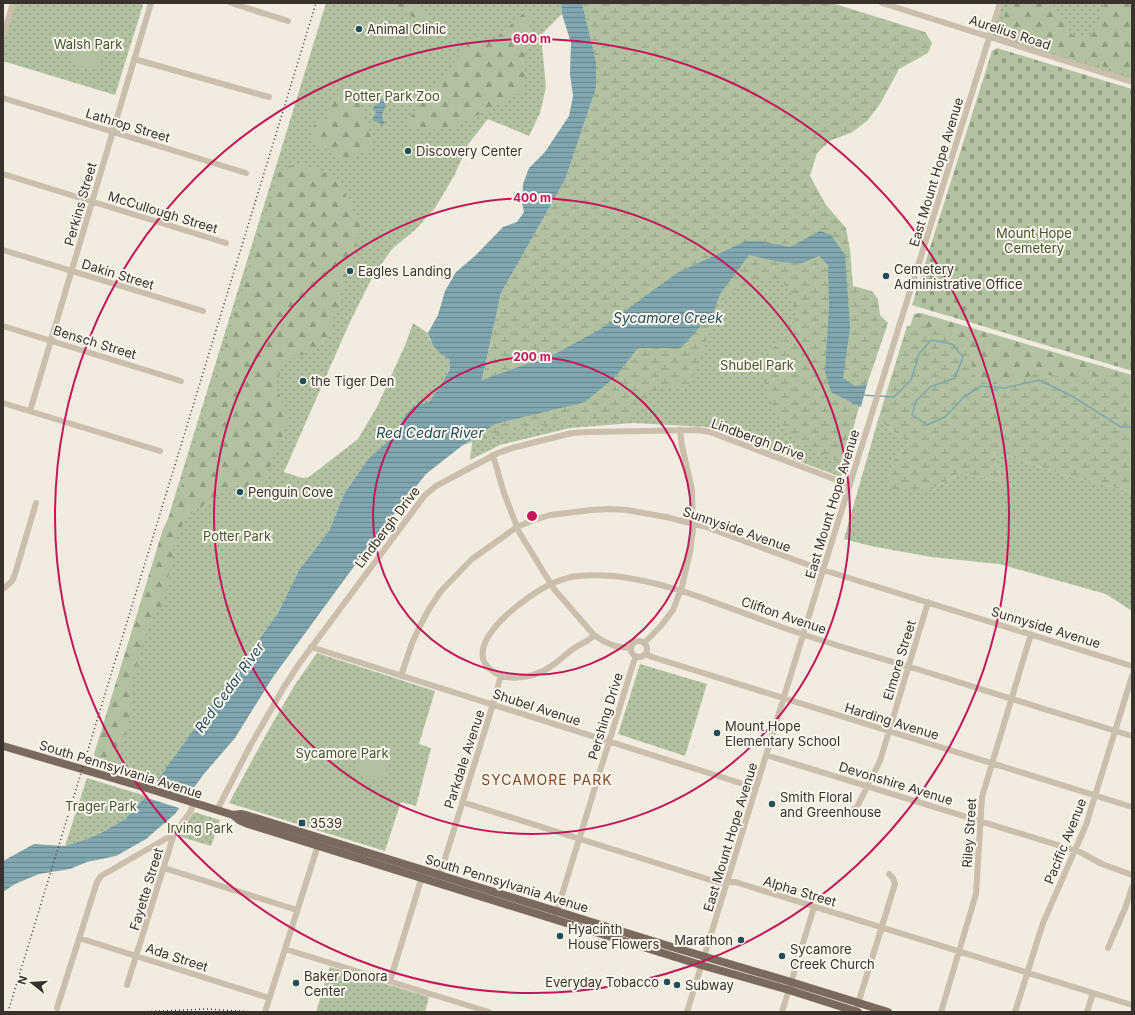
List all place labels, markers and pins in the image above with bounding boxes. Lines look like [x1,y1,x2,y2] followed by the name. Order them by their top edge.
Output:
[367,21,446,37] place label: Animal Clinic
[354,24,364,34] marker: Animal Clinic
[416,143,523,159] place label: Discovery Center
[403,146,413,156] marker: Discovery Center
[894,261,1023,292] place label: Cemetery Administrative Office
[358,263,451,279] place label: Eagles Landing
[345,266,355,276] marker: Eagles Landing
[881,271,891,281] marker: Cemetery Administrative Office
[311,373,394,389] place label: the Tiger Den
[298,376,308,386] marker: the Tiger Den
[248,484,333,500] place label: Penguin Cove
[235,487,245,497] marker: Penguin Cove
[525,509,539,523] centre of rings
[725,718,840,749] place label: Mount Hope Elementary School
[712,728,722,738] marker: Mount Hope Elementary School
[780,789,881,820] place label: Smith Floral and Greenhouse
[767,799,777,809] marker: Smith Floral and Greenhouse
[310,815,342,831] place label: 3539
[297,818,307,828] marker: 3539
[568,921,660,952] place label: Hyacinth House Flowers
[555,931,565,941] marker: Hyacinth House Flowers
[674,932,733,948] place label: Marathon
[736,935,746,945] marker: Marathon
[790,941,875,972] place label: Sycamore Creek Church
[777,951,787,961] marker: Sycamore Creek Church
[304,968,388,999] place label: Baker Donora Center
[545,974,659,990] place label: Everyday Tobacco
[662,977,672,987] marker: Everyday Tobacco
[685,977,734,993] place label: Subway
[291,978,301,988] marker: Baker Donora Center
[672,980,682,990] marker: Subway

